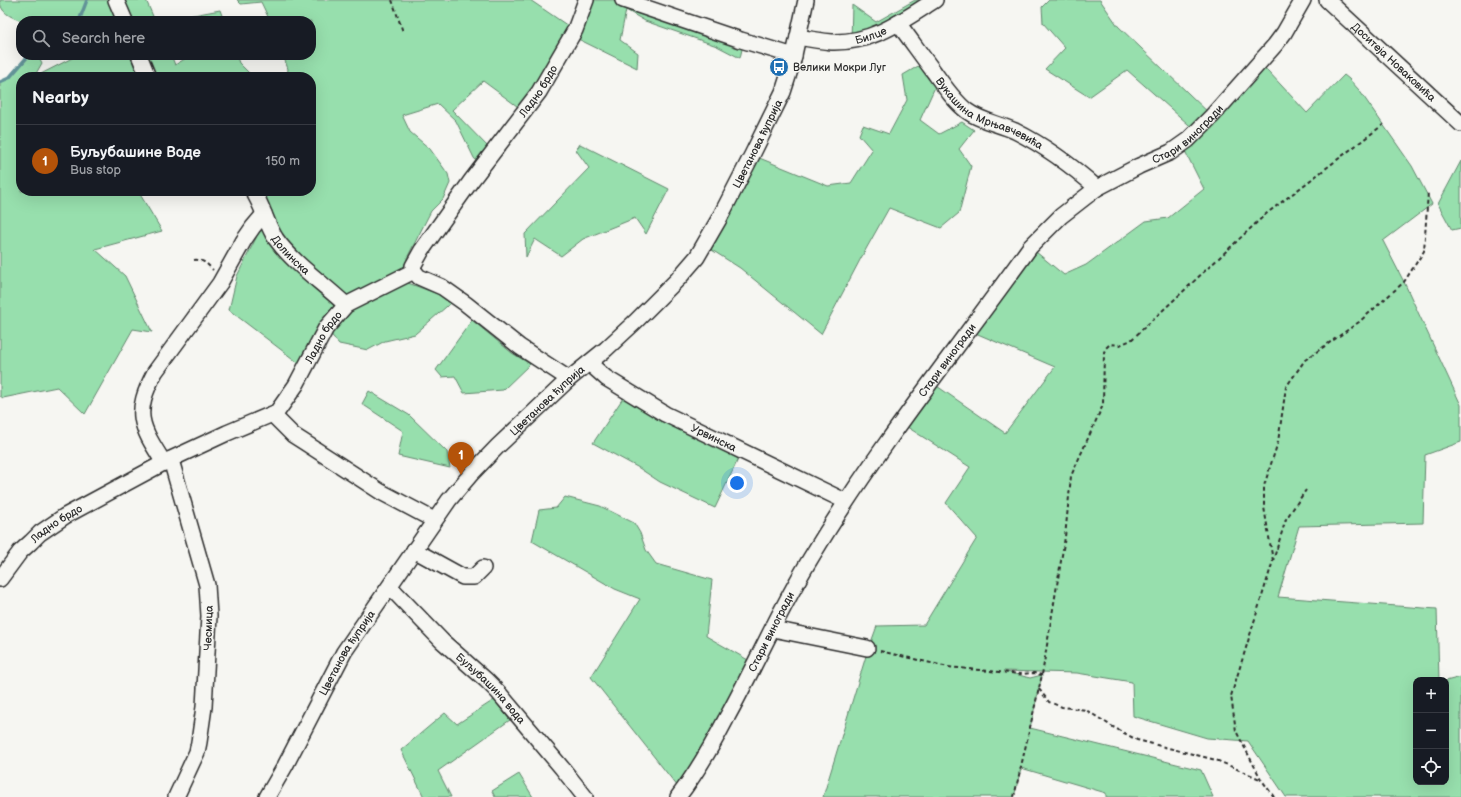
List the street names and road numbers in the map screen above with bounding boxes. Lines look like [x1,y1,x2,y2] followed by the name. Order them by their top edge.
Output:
[1349,20,1439,105] street label: Доситеја Новаковића
[854,24,889,47] street label: Билце
[516,63,560,121] street label: Ладно брдо
[933,75,1046,152] street label: Вукашина Мрњавчевића
[730,97,785,190] street label: Цветанова ћуприја
[1150,102,1226,166] street label: Стари виногради
[268,233,313,278] street label: Долинска
[302,308,345,367] street label: Ладно брдо
[916,321,979,400] street label: Стари виногради
[507,363,588,438] street label: Цветанова ћуприја
[689,421,739,455] street label: Урвинска
[27,502,85,546] street label: Ладно брдо
[746,590,797,674] street label: Стари виногради
[201,605,216,651] street label: Чесмица
[317,607,378,698] street label: Цветанова ћуприја
[453,650,528,727] street label: Буљубашина вода

